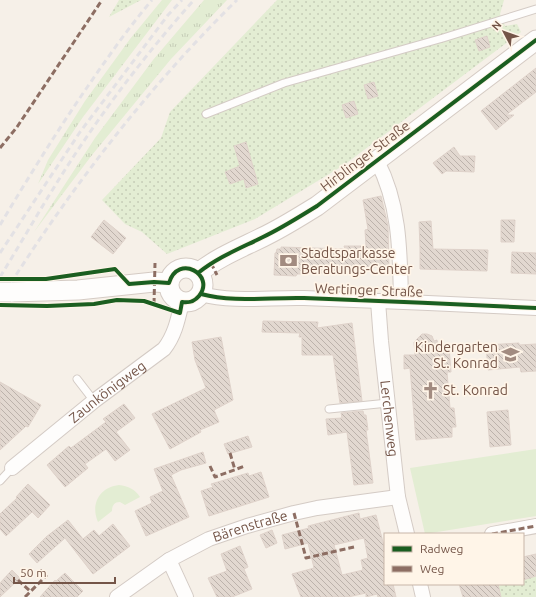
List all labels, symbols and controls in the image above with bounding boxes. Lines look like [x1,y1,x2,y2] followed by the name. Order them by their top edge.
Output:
[484,12,524,52] north arrow
[489,18,504,32] text: N
[317,117,413,195] street label: Hirblinger Straße
[301,245,413,277] place label: Stadtsparkasse Beratungs-Center
[278,251,298,271] bank icon: Stadtsparkasse Beratungs-Center
[315,280,423,300] street label: Wertinger Straße
[415,339,498,371] place label: Kindergarten St. Konrad
[501,345,521,365] school or university icon: Kindergarten St. Konrad
[66,357,149,426] street label: Zaunkönigweg
[377,379,402,458] street label: Lerchenweg
[420,380,440,400] church icon: St. Konrad
[443,382,508,398] place label: St. Konrad
[210,507,289,545] street label: Bärenstraße
[384,533,524,585] legend
[420,542,463,555] text: Radweg
[14,559,115,585] scale bar
[420,562,444,575] text: Weg
[20,566,47,579] text: 50 m

